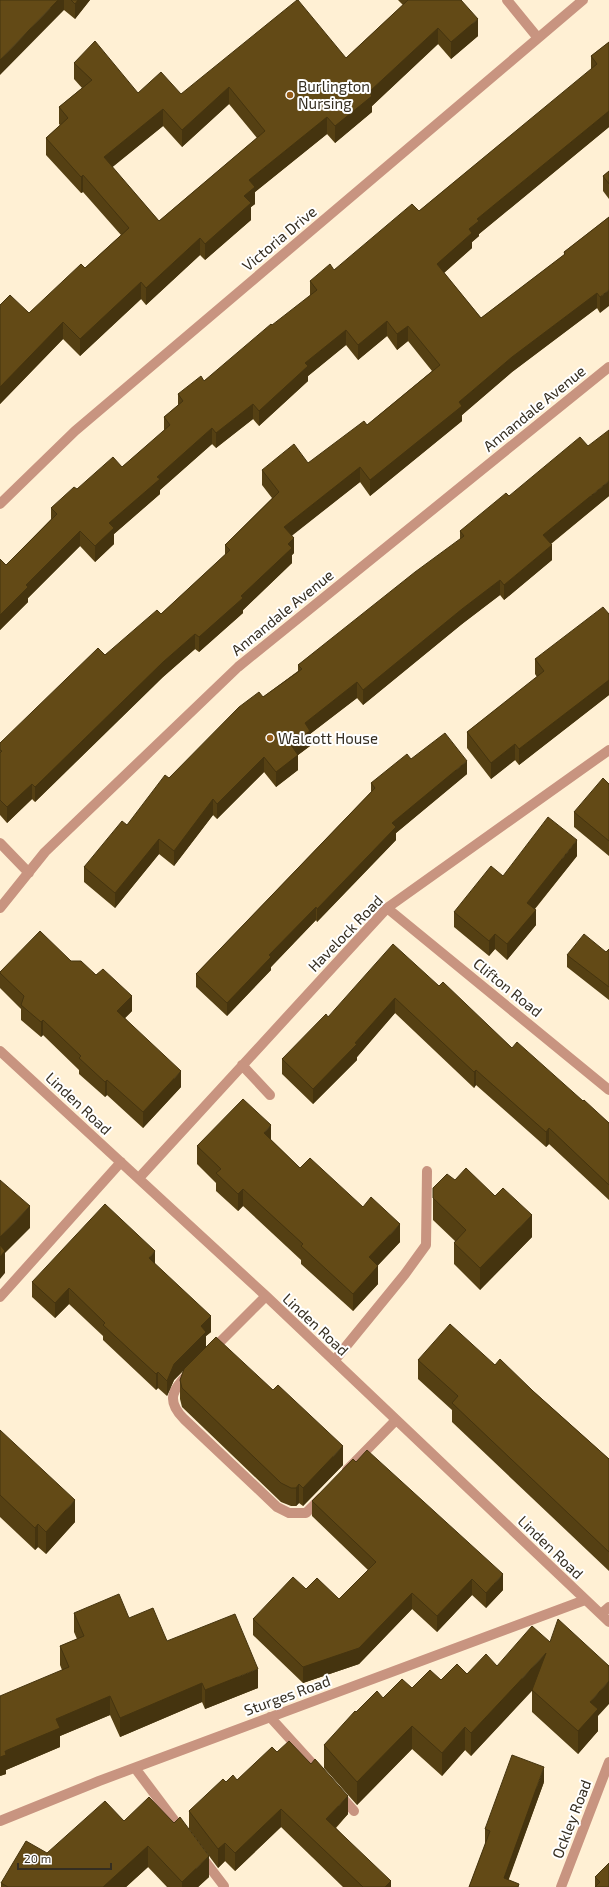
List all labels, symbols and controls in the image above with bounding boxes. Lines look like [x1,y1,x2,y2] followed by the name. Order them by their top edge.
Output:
[298,77,370,112] place label: Burlington Nursing
[285,90,295,100] marker: Burlington Nursing
[238,202,320,274] street label: Victoria Drive
[479,361,589,455] street label: Annandale Avenue
[227,565,337,659] street label: Annandale Avenue
[278,729,378,747] place label: Walcott House
[265,733,275,743] marker: Walcott House
[304,891,386,975] street label: Havelock Road
[470,954,546,1020] street label: Clifton Road
[42,1068,116,1138] street label: Linden Road
[279,1289,353,1359] street label: Linden Road
[515,1512,587,1582] street label: Linden Road
[241,1671,333,1719] street label: Sturges Road
[548,1777,594,1861] street label: Ockley Road
[18,1845,111,1871] scale bar
[24,1851,51,1865] text: 20 m

